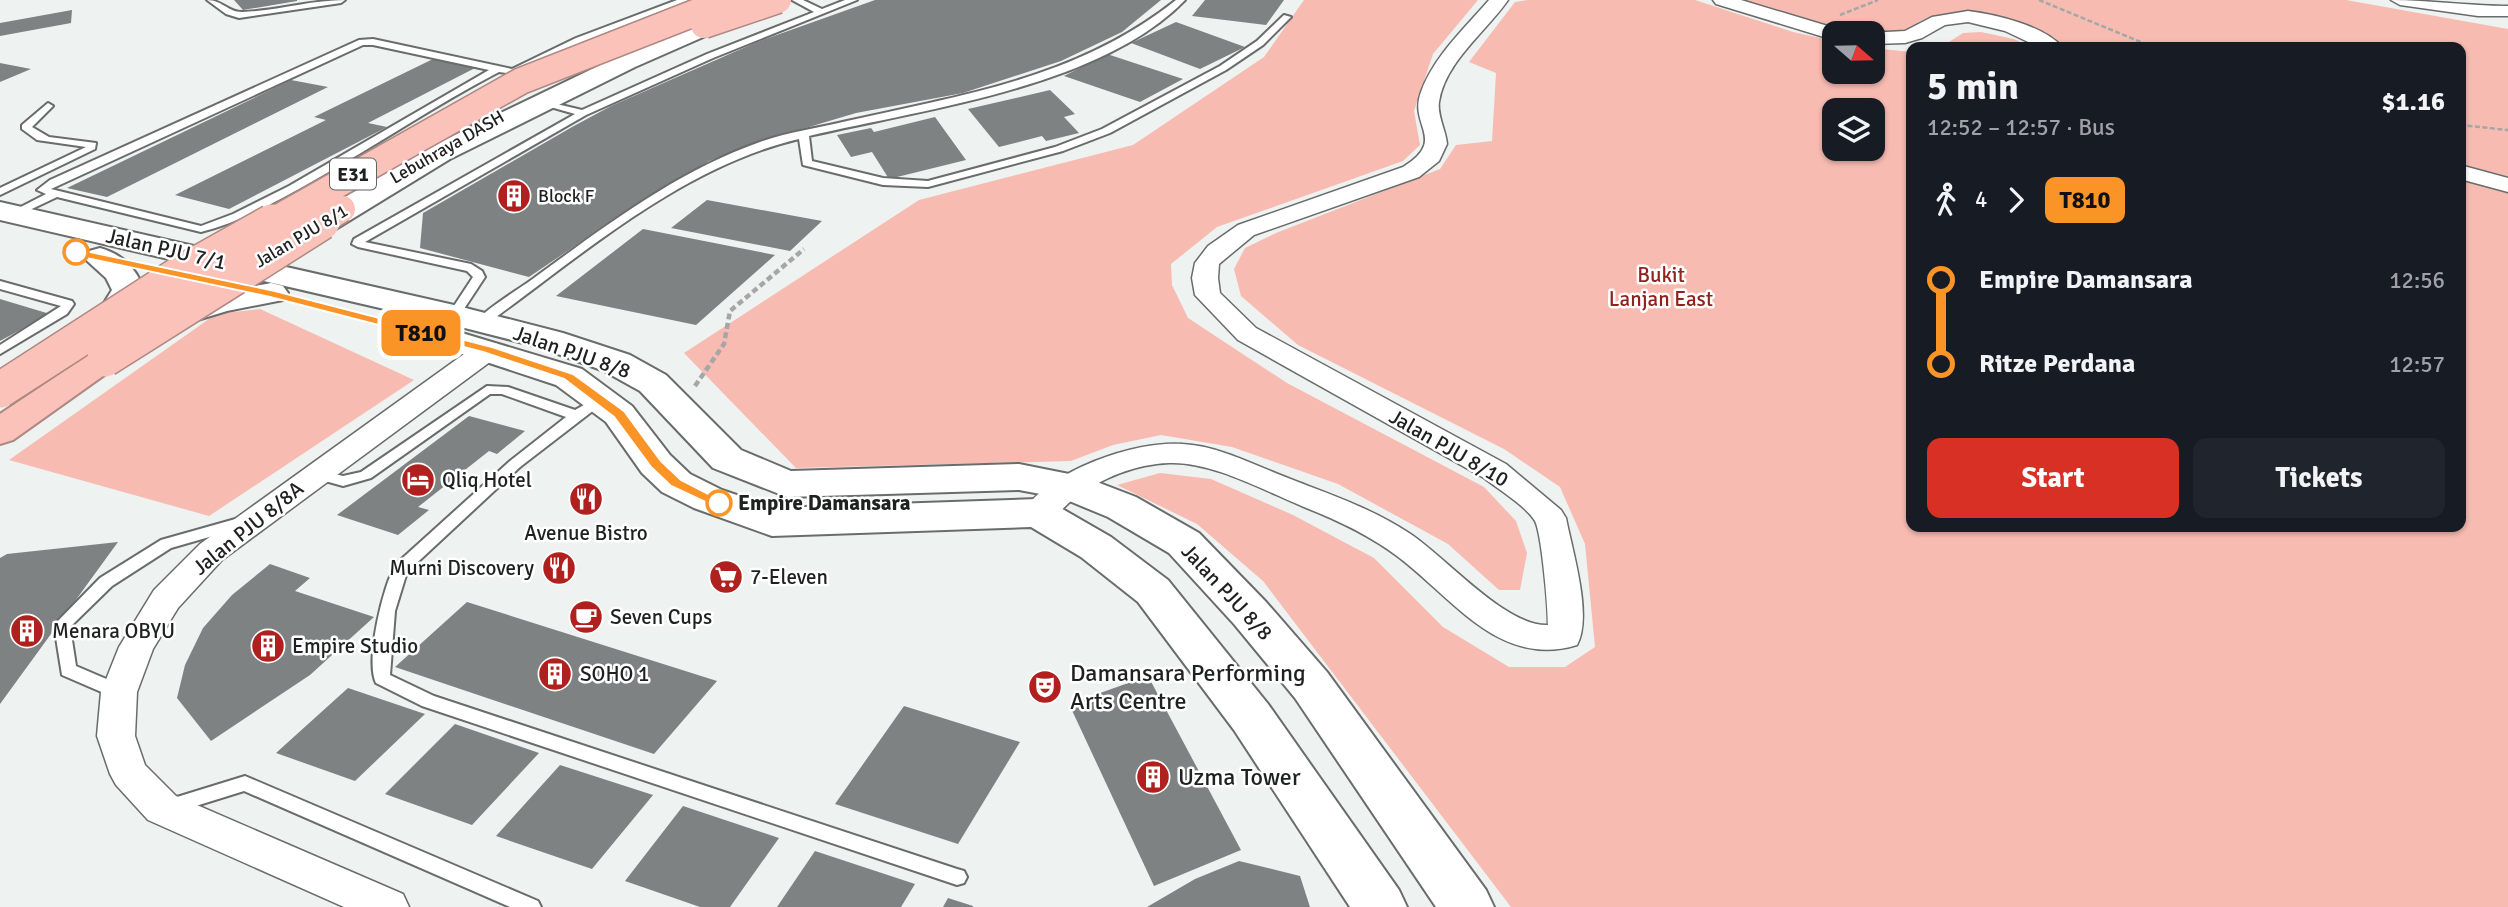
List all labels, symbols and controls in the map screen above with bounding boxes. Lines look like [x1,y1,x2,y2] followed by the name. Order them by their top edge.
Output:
[1822,21,1885,84] north arrow
[1822,21,1885,161] map controls
[1927,63,2019,110] text: 5 min
[2381,86,2445,118] text: $1.16
[1822,98,1885,161] button: layers
[386,105,508,189] street label: Lebuhraya DASH
[1927,113,2115,142] text: 12:52 – 12:57 · Bus
[330,158,376,190] road number: E31
[495,177,533,215] building icon: Block F
[1927,181,1965,219] icon: walk
[1997,181,2035,219] icon: forward
[538,185,594,207] place label: Block F
[1975,185,1987,214] text: 4
[2059,185,2111,215] text: T810
[250,200,352,272] street label: Jalan PJU 8/1
[104,223,228,275] street label: Jalan PJU 7/1
[63,239,89,265] unlabelled marker
[1609,262,1713,312] park label: Bukit Lanjan East
[1979,264,2192,296] text: Empire Damansara
[2389,266,2445,295] text: 12:56
[372,310,470,356] line badge: T810
[395,318,447,348] text: T810
[510,320,634,384] street label: Jalan PJU 8/8
[1979,348,2135,380] text: Ritze Perdana
[2389,350,2445,379] text: 12:57
[1385,403,1513,493] street label: Jalan PJU 8/10
[1927,438,2179,518] button: Start
[2193,438,2445,518] button: Tickets
[399,461,437,499] hotel icon: Qliq Hotel
[442,467,532,493] place label: Qliq Hotel
[187,475,309,581] street label: Jalan PJU 8/8A
[567,480,605,518] restaurant icon: Avenue Bistro
[706,490,732,516] marker: Empire Damansara
[738,490,911,516] place label: Empire Damansara
[524,520,648,546] place label: Avenue Bistro
[1176,538,1278,646] street label: Jalan PJU 8/8
[540,549,578,587] restaurant icon: Murni Discovery
[389,555,534,581] place label: Murni Discovery
[707,558,745,596] supermarket icon: 7-Eleven
[750,564,828,590] place label: 7-Eleven
[567,598,605,636] cafe icon: Seven Cups
[610,604,712,630] place label: Seven Cups
[8,612,46,650] building icon: Menara OBYU
[52,618,175,644] place label: Menara OBYU
[249,627,287,665] building icon: Empire Studio
[292,633,418,659] place label: Empire Studio
[536,655,574,693] building icon: SOHO 1
[1070,658,1306,716] place label: Damansara Performing Arts Centre
[580,661,649,687] place label: SOHO 1
[1026,668,1064,706] theatre icon: Damansara Performing Arts Centre
[1134,758,1172,796] building icon: Uzma Tower
[1178,762,1301,792] place label: Uzma Tower

